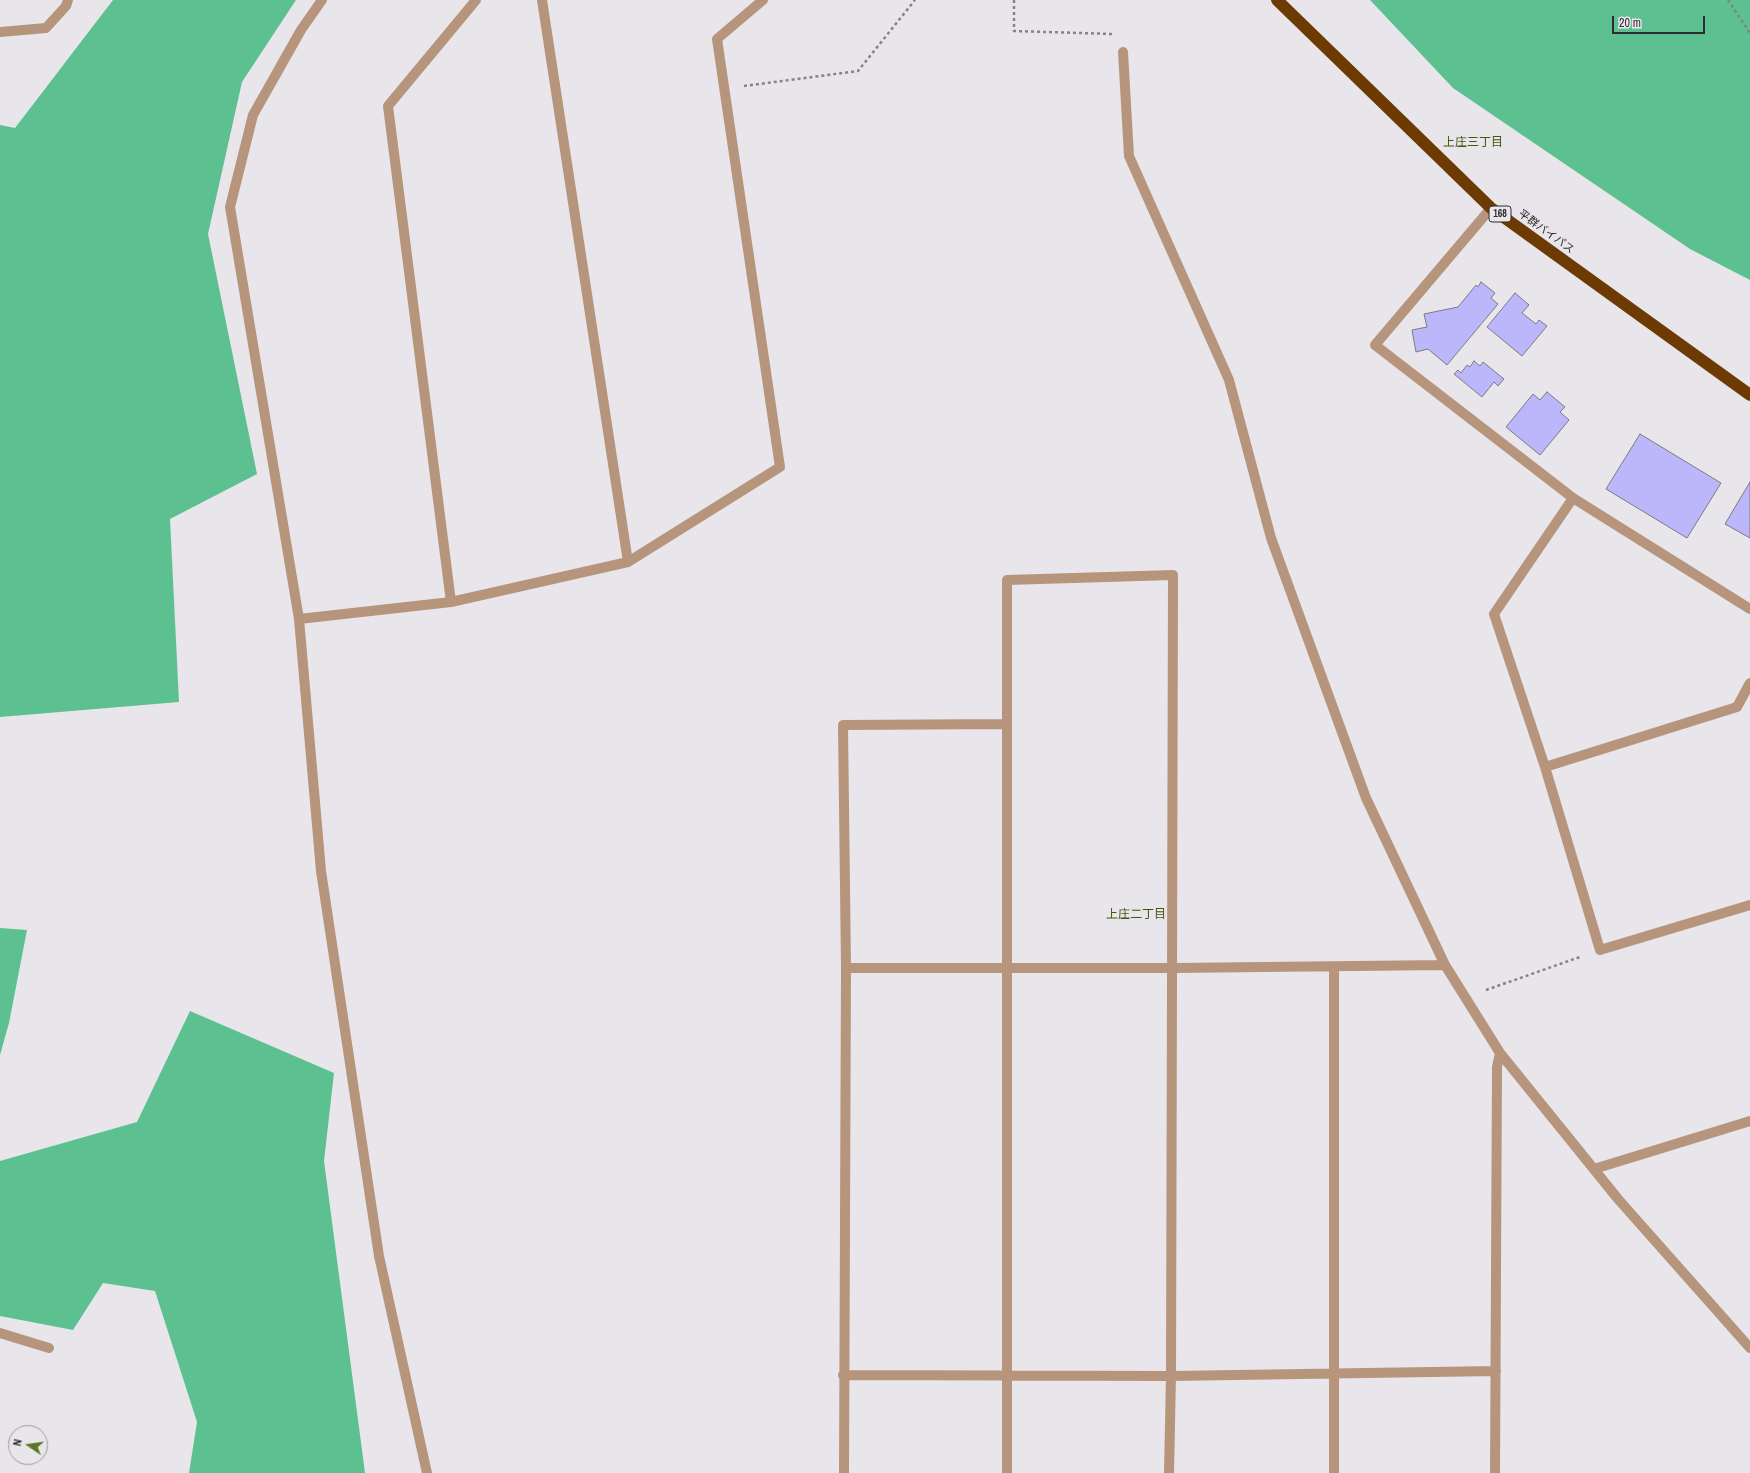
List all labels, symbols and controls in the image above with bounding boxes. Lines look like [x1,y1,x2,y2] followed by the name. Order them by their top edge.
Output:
[1614,8,1707,34] scale bar
[1619,15,1641,31] text: 20 m
[1443,136,1503,150] district label: 上庄三丁目
[1489,206,1511,222] road number: 168
[1515,207,1577,257] street label: 平群バイパス
[1106,908,1166,922] district label: 上庄二丁目
[8,1425,48,1465] north arrow
[10,1438,25,1447] text: N

